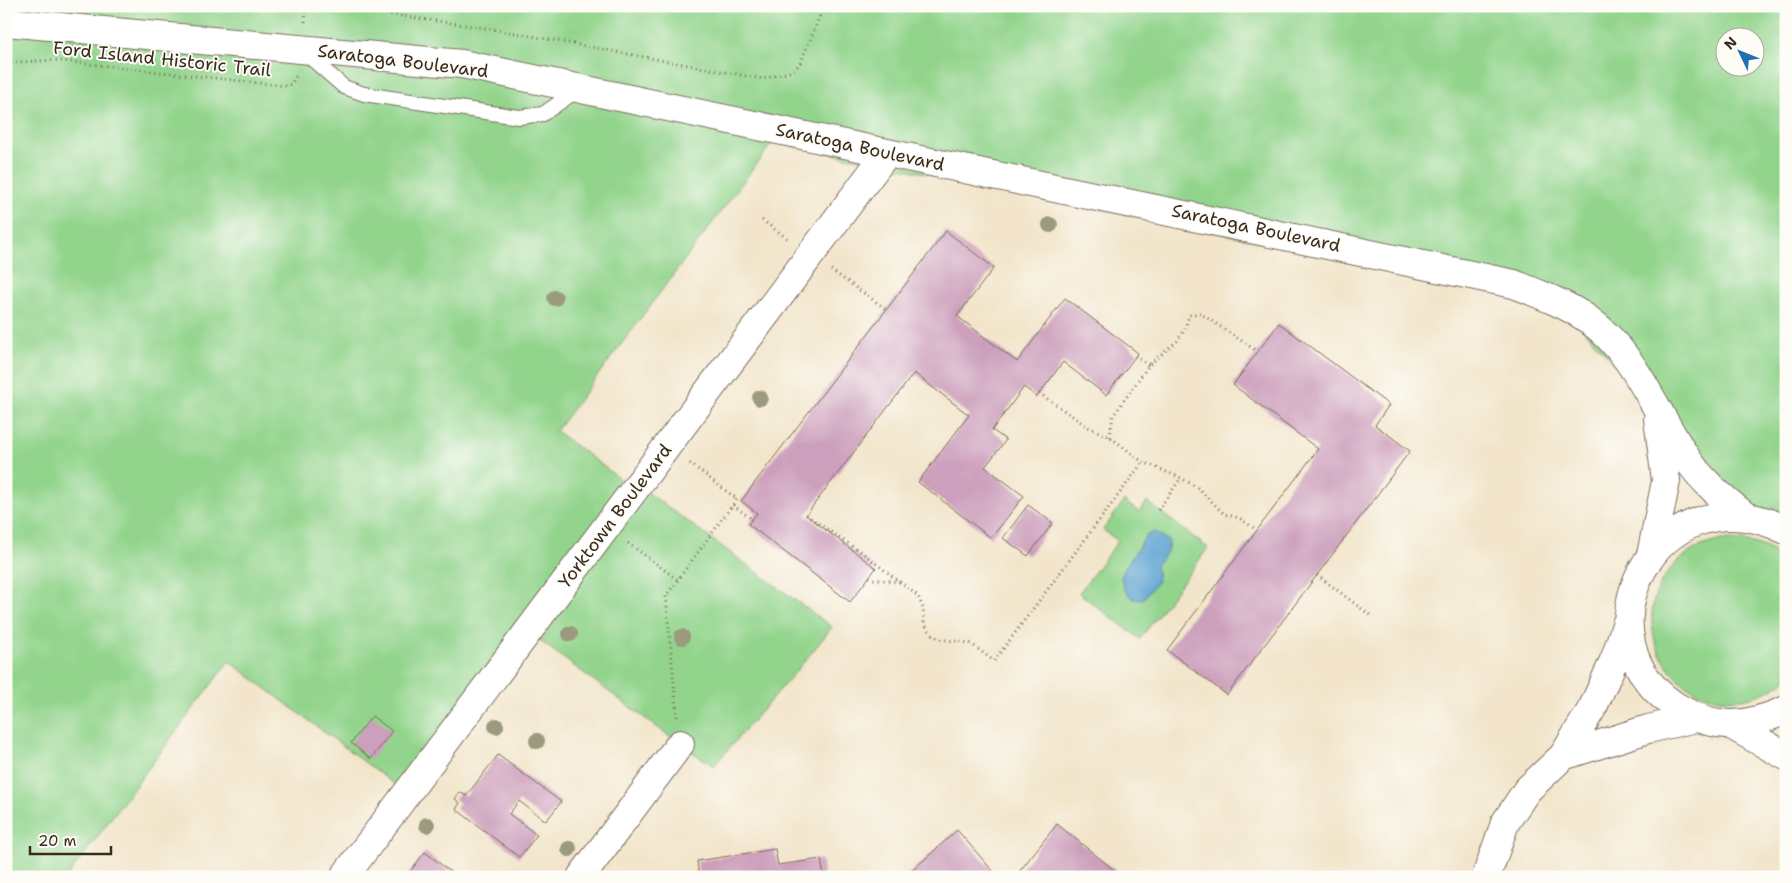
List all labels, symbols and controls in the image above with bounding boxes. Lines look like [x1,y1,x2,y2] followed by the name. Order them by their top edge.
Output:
[1714,28,1764,78] north arrow
[1720,33,1741,53] text: N
[52,36,273,82] street label: Ford Island Historic Trail
[316,39,490,83] street label: Saratoga Boulevard
[773,117,947,177] street label: Saratoga Boulevard
[1169,198,1343,258] street label: Saratoga Boulevard
[553,439,677,593] street label: Yorktown Boulevard
[30,823,111,855] scale bar
[38,831,77,851] text: 20 m

